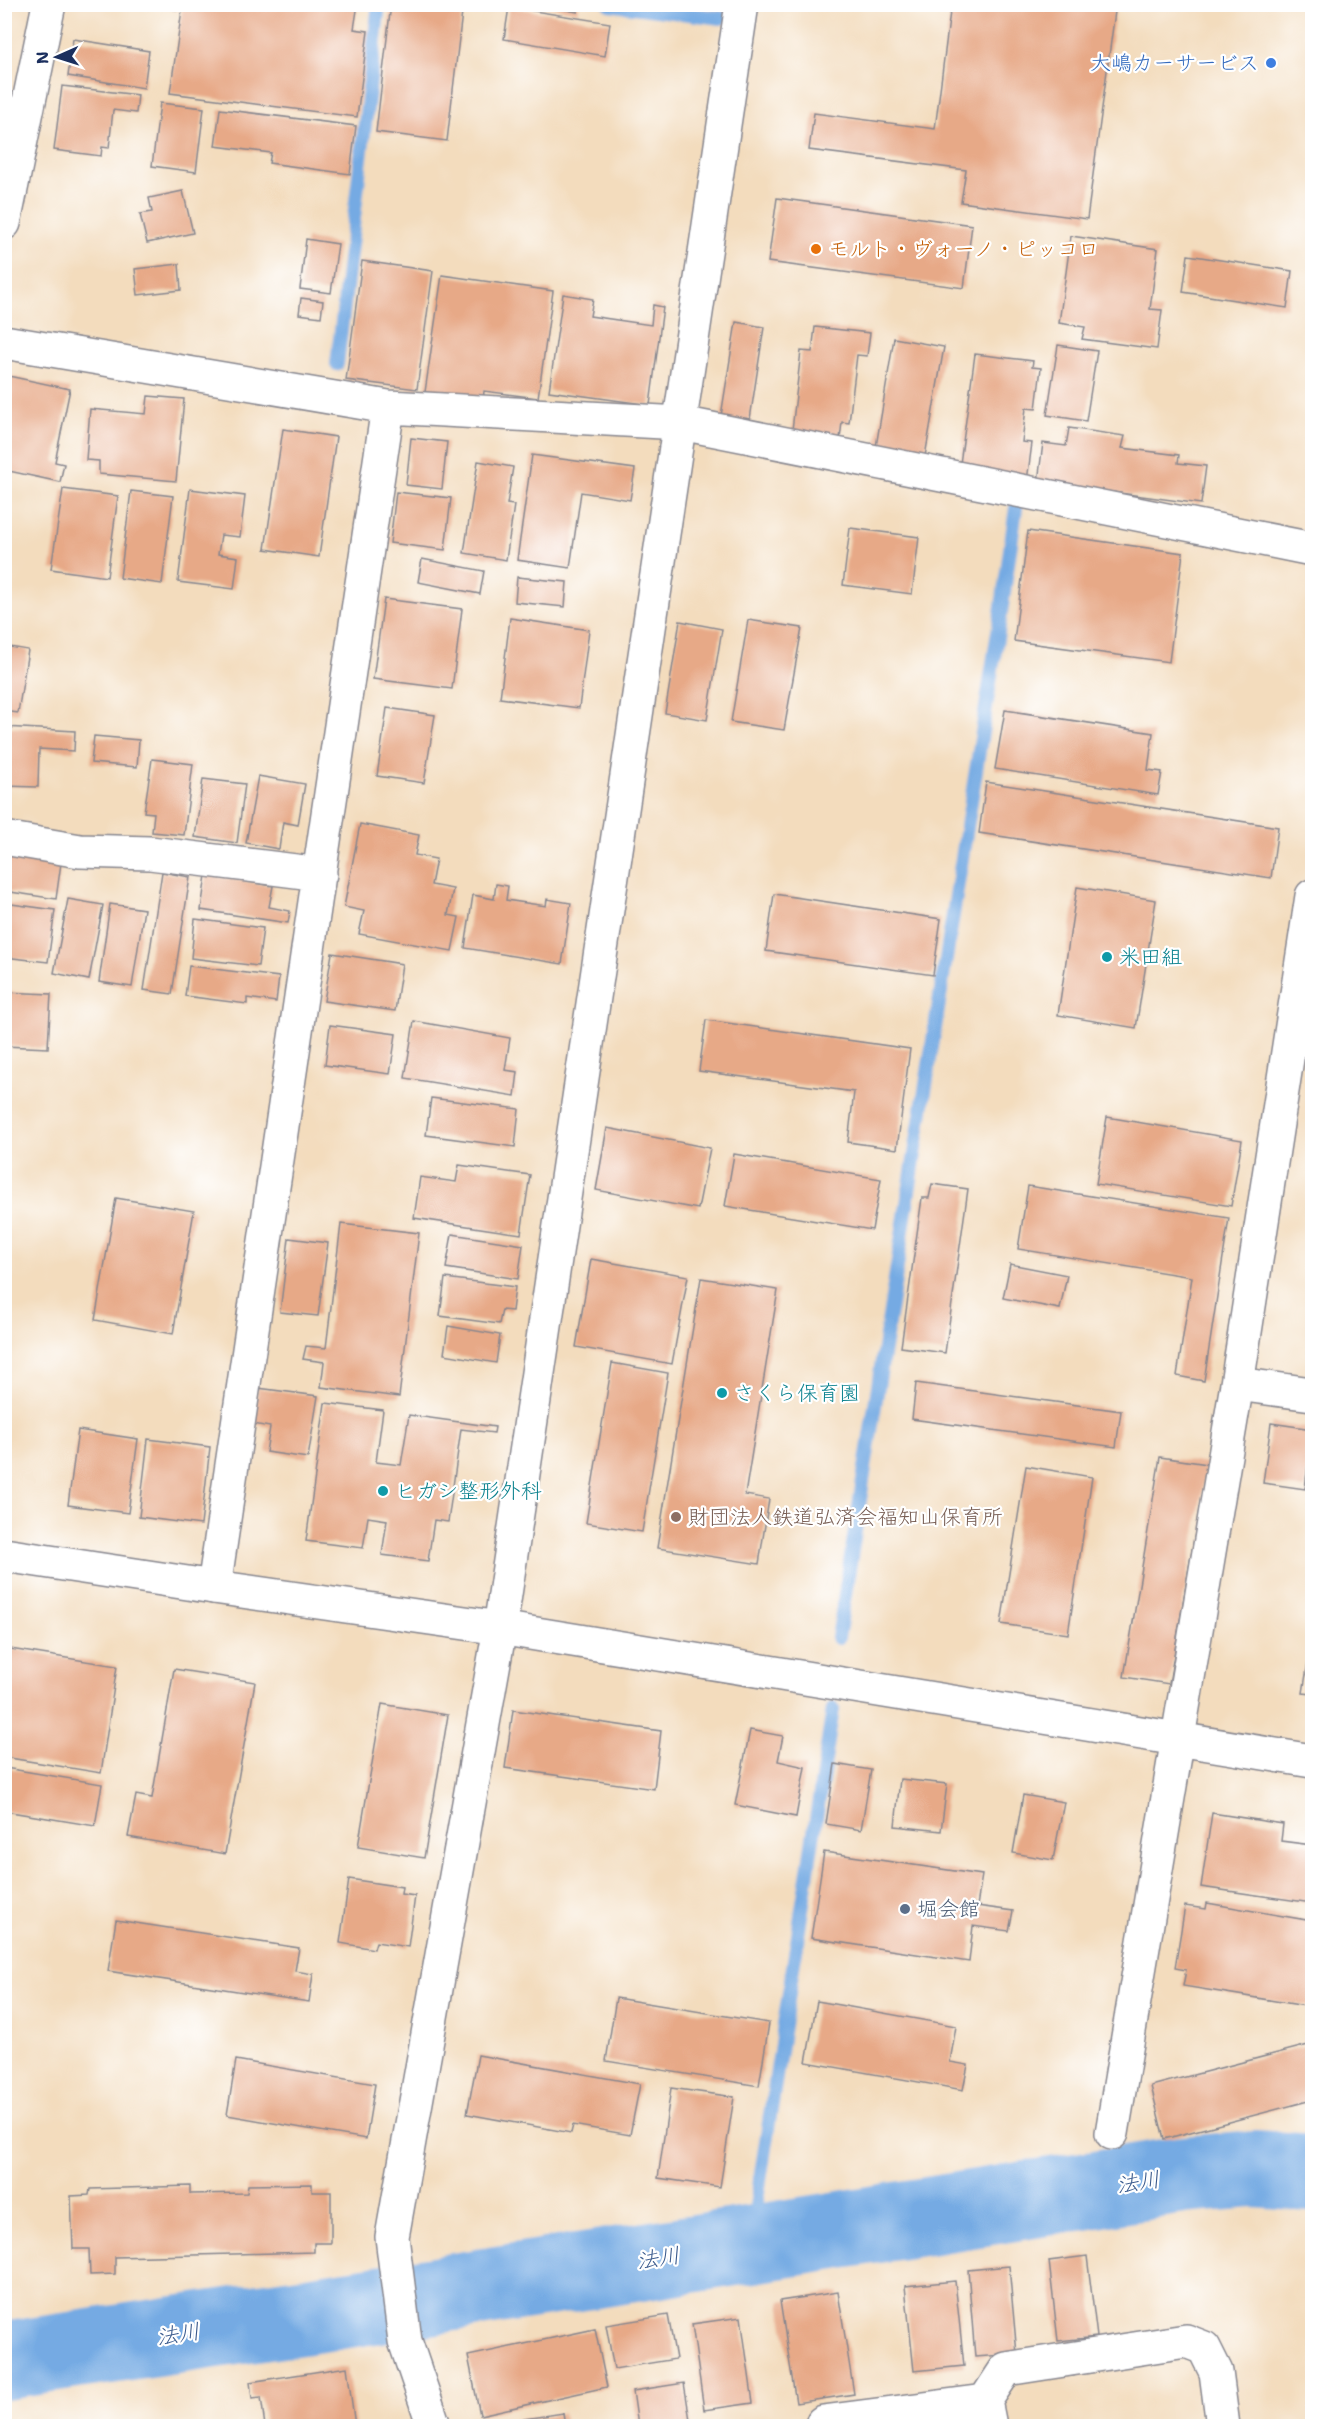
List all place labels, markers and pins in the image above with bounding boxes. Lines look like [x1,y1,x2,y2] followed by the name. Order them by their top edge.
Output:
[1090,49,1259,77] place label: 大嶋カーサービス
[1264,56,1278,70] marker: 大嶋カーサービス
[828,235,1099,263] place label: モルト・ヴォーノ・ピッコロ
[809,242,823,256] marker: モルト・ヴォーノ・ピッコロ
[1119,943,1182,971] place label: 米田組
[1100,950,1114,964] marker: 米田組
[734,1379,860,1407] place label: さくら保育園
[715,1386,729,1400] marker: さくら保育園
[395,1477,542,1505] place label: ヒガシ整形外科
[376,1484,390,1498] marker: ヒガシ整形外科
[688,1503,1003,1531] place label: 財団法人鉄道弘済会福知山保育所
[669,1510,683,1524] marker: 財団法人鉄道弘済会福知山保育所
[917,1895,980,1923] place label: 堀会館
[898,1902,912,1916] marker: 堀会館

